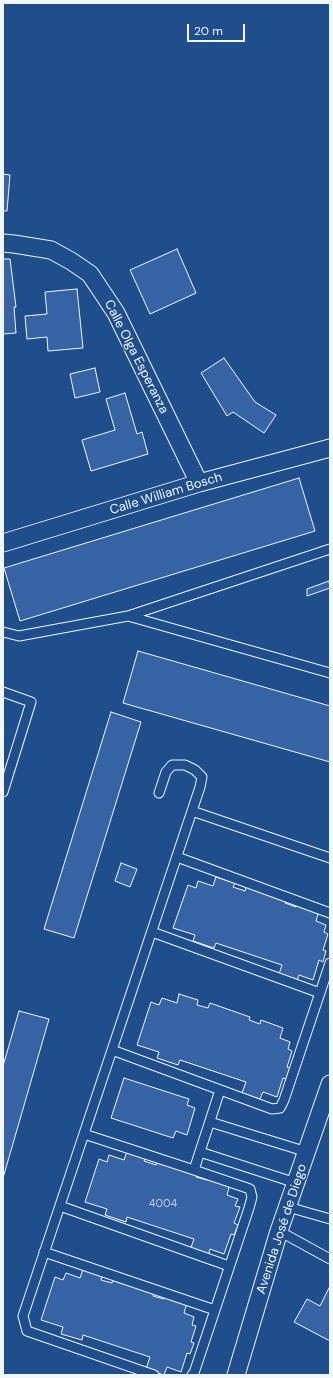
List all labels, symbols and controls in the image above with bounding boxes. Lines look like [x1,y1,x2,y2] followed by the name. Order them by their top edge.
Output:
[189,16,247,42] scale bar
[194,23,223,39] text: 20 m
[101,298,171,416] street label: Calle Olga Esperanza
[108,469,224,519] street label: Calle William Bosch
[254,1162,310,1296] street label: Avenida José de Diego
[149,1197,177,1211] house number: 4004

